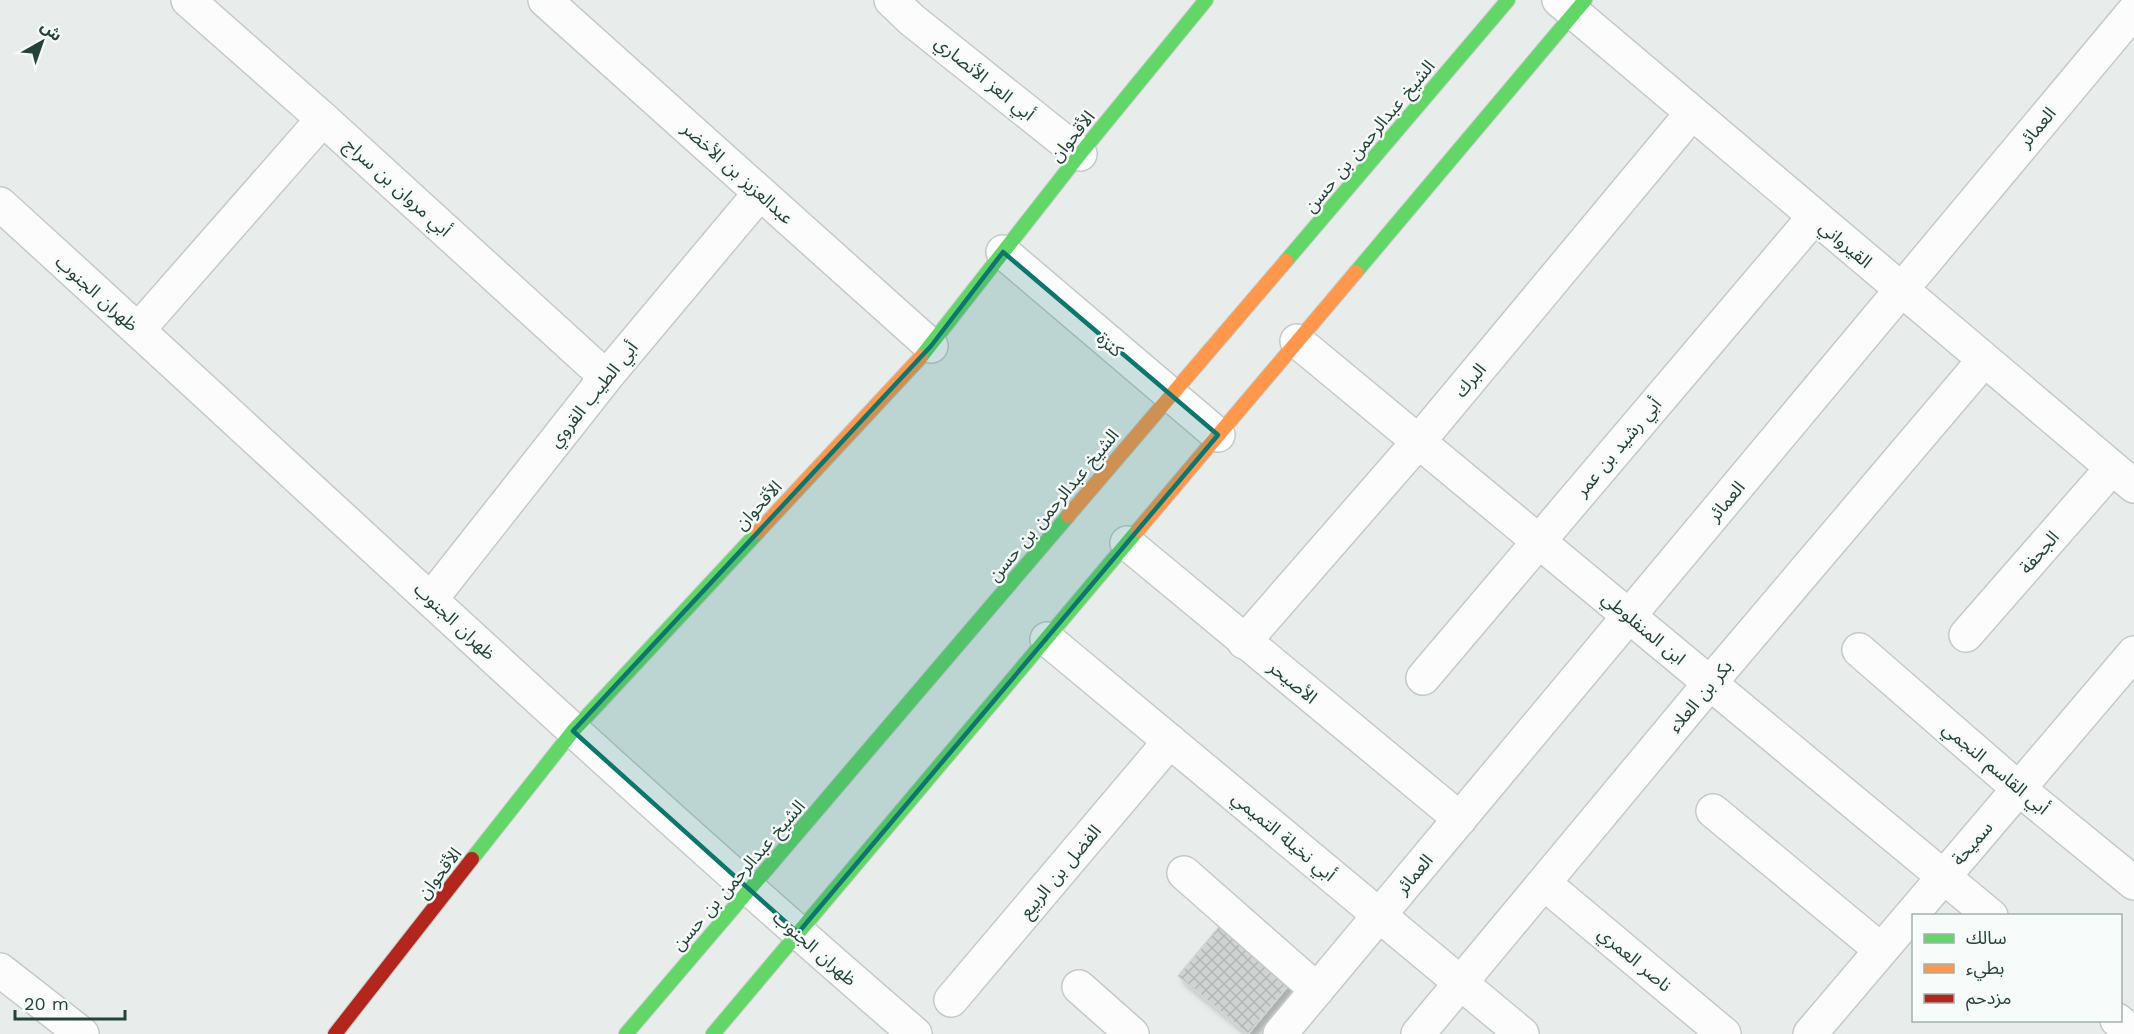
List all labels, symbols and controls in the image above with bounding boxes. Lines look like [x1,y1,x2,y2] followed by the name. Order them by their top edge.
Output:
[12,12,72,72] north arrow
[37,17,66,45] text: ش
[929,31,1039,127] street label: أبي العز الأنصاري
[1299,56,1441,218] street label: الشيخ عبدالرحمن بن حسن
[2014,103,2061,153] street label: العمائر
[1045,106,1100,166] street label: الأقحوان
[677,117,798,229] street label: عبدالعزيز بن الأخضر
[338,133,456,243] street label: أبي مروان بن سراج
[1813,216,1877,274] street label: القيرواني
[51,250,143,336] street label: ظهران الجنوب
[1092,327,1128,362] street label: كنزة
[544,337,644,453] street label: أبي الطيب القروي
[1450,359,1491,402] street label: البرك
[1570,393,1668,503] street label: أبي رشيد بن عمر
[983,425,1125,587] street label: الشيخ عبدالرحمن بن حسن
[730,476,787,535] street label: الأقحوان
[1703,477,1750,527] street label: العمائر
[2015,526,2063,578] street label: الجحفة
[409,578,500,665] street label: ظهران الجنوب
[1596,587,1690,671] street label: ابن المنفلوطي
[1263,655,1321,709] street label: الأصيحر
[1664,656,1737,737] street label: بكر بن العلاء
[1937,717,2054,821] street label: أبي القاسم النجمي
[1226,787,1340,888] street label: أبي نخيلة التميمي
[667,796,811,956] street label: الشيخ عبدالرحمن بن حسن
[1947,817,1997,869] street label: سميحة
[1015,820,1108,924] street label: الفضل بن الربيع
[412,843,466,903] street label: الأقحوان
[1391,850,1438,900] street label: العمائر
[768,906,861,991] street label: ظهران الجنوب
[1912,914,2122,1022] legend
[1592,922,1676,998] street label: ناصر العمري
[1966,927,2007,948] text: سالك
[1966,957,2004,981] text: بطيء
[15,983,124,1021] scale bar
[1966,987,2011,1011] text: مزدحم
[24,993,69,1014] text: 20 m

